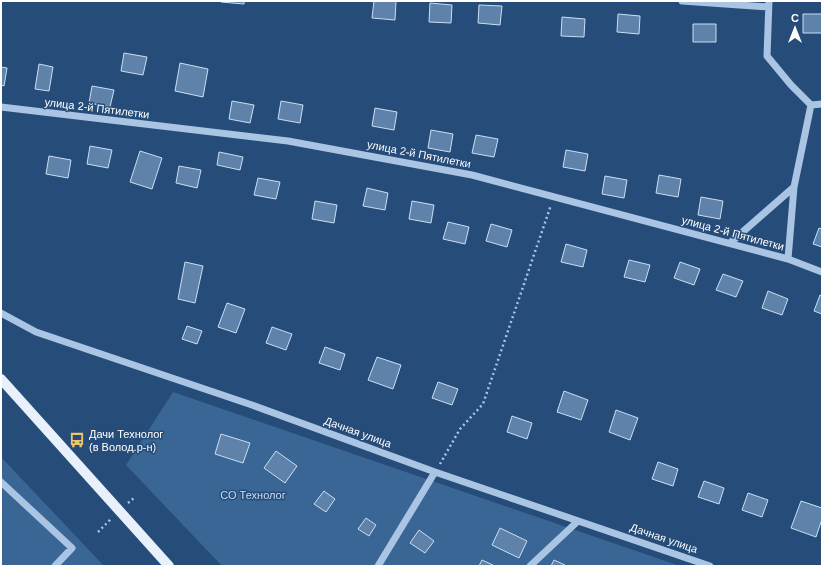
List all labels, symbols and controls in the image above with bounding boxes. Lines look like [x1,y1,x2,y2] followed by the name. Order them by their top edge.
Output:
[775,8,815,48] north arrow
[791,12,799,24] text: С
[44,96,150,120] street label: улица 2-й Пятилетки
[366,138,472,170] street label: улица 2-й Пятилетки
[680,214,786,252] street label: улица 2-й Пятилетки
[323,414,394,450] street label: Дачная улица
[89,428,163,453] place label: Дачи Технолог (в Волод.р-н)
[68,431,86,449] bus stop icon: Дачи Технолог (в Волод.р-н)
[220,489,286,501] park label: СО Технолог
[629,521,700,555] street label: Дачная улица

